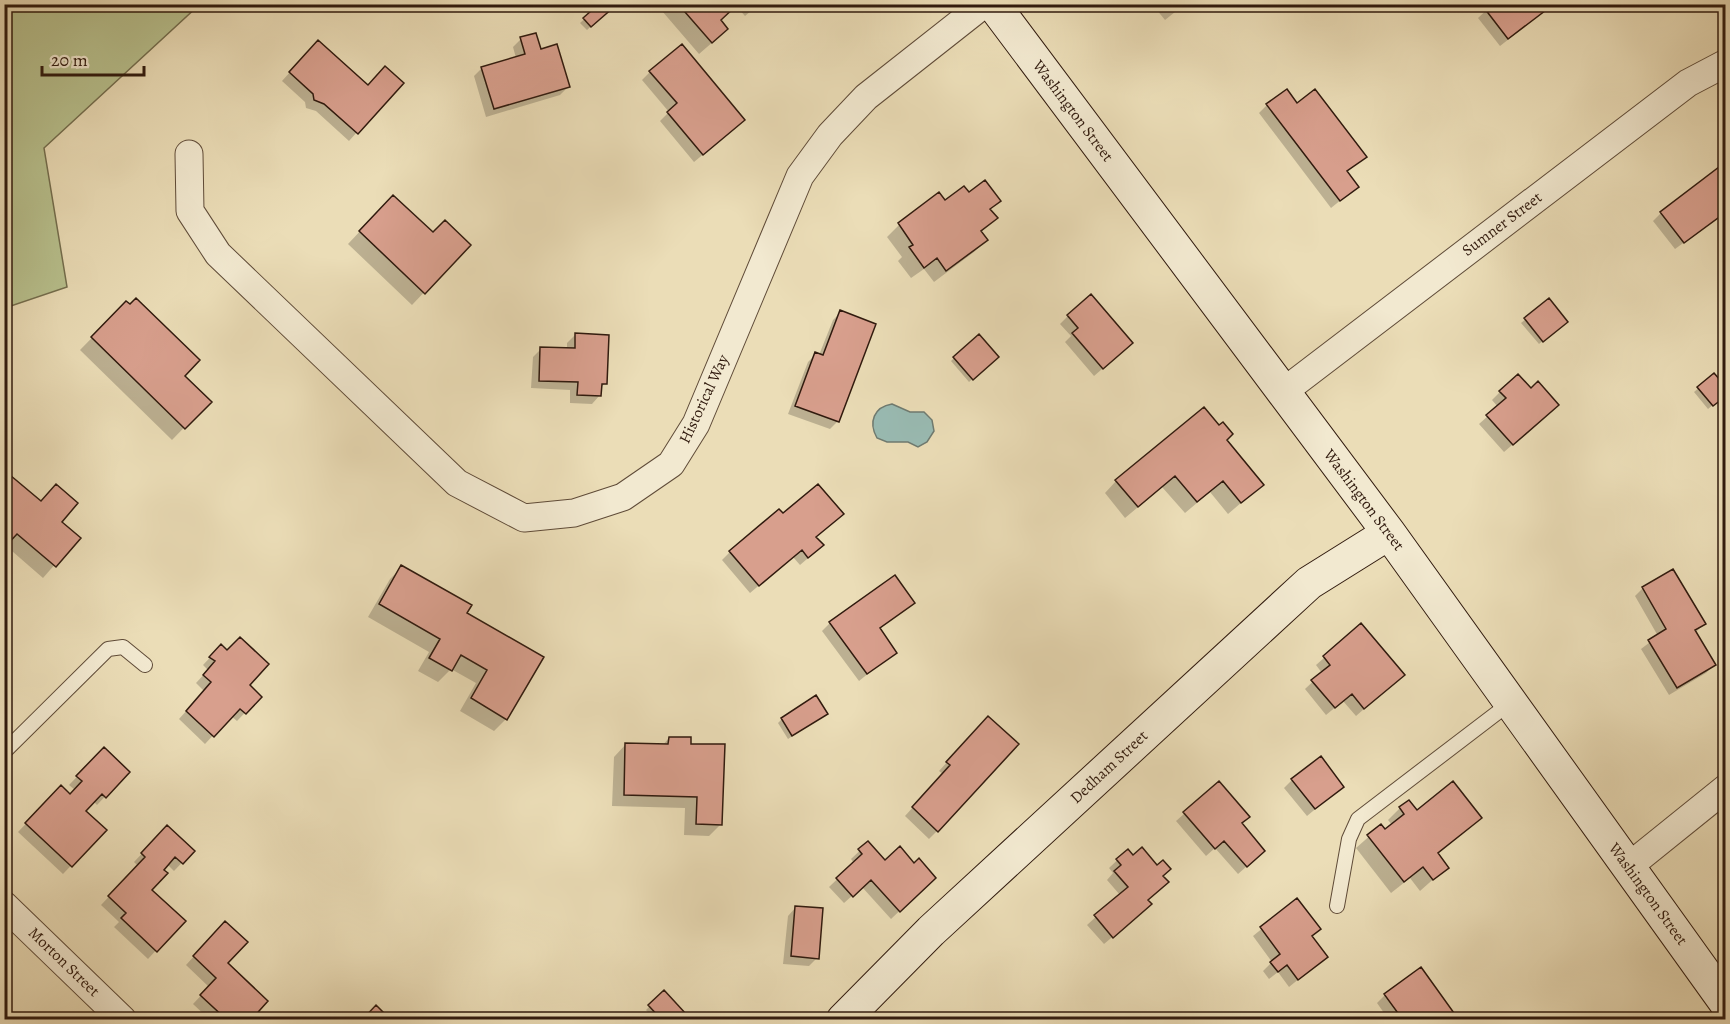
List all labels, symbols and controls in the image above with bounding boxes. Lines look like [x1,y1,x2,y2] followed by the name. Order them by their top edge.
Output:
[42,39,144,77] scale bar
[51,48,88,72] text: 20 m
[1027,55,1118,166] street label: Washington Street
[1457,187,1547,261] street label: Sumner Street
[674,350,735,447] street label: Historical Way
[1318,444,1409,555] street label: Washington Street
[1065,725,1153,809] street label: Dedham Street
[1603,837,1693,950] street label: Washington Street
[23,922,105,1002] street label: Morton Street

